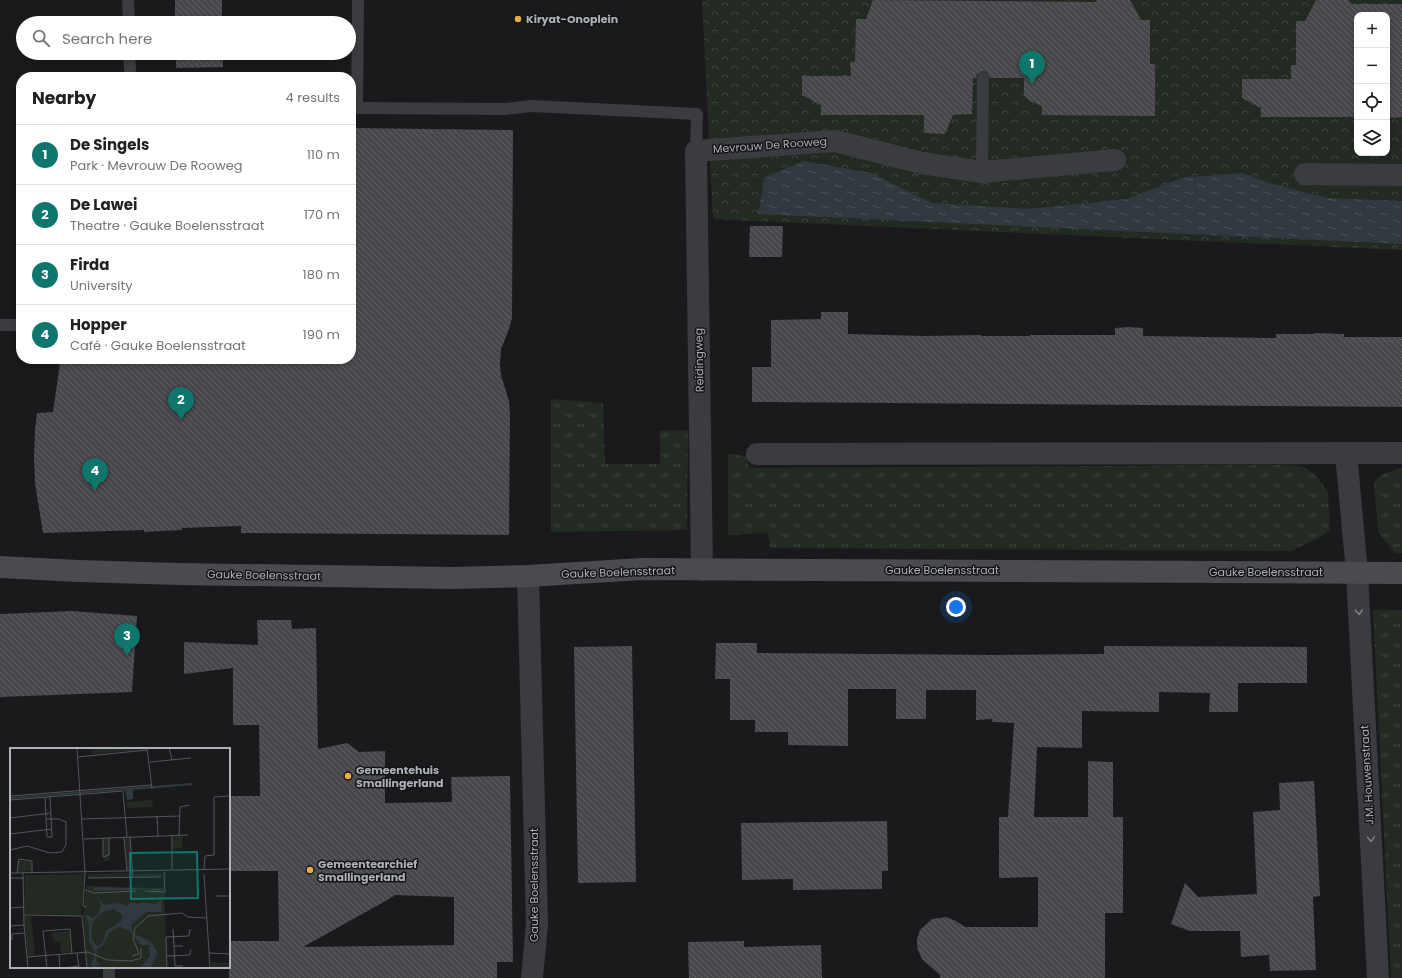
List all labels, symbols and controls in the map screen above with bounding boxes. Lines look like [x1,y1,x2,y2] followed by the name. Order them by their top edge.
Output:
[526,11,618,27] place label: Kiryat-Onoplein
[1354,12,1390,156] map controls
[1354,12,1390,48] button: +
[513,14,523,24] marker: Kiryat-Onoplein
[16,16,356,60] search box
[30,27,52,49] icon: search
[62,28,152,49] text: Search here
[1354,48,1390,84] button: −
[1019,51,1045,84] pin: 1
[1354,84,1390,120] button: locate
[32,86,96,110] text: Nearby
[286,88,340,107] text: 4 results
[1354,120,1390,156] button: layers
[712,133,828,157] street label: Mevrouw De Rooweg
[70,134,149,155] text: De Singels
[43,145,47,164] text: 1
[307,145,340,164] text: 110 m
[70,156,243,175] text: Park · Mevrouw De Rooweg
[70,194,137,215] text: De Lawei
[41,205,49,224] text: 2
[304,205,340,224] text: 170 m
[70,216,264,235] text: Theatre · Gauke Boelensstraat
[70,254,109,275] text: Firda
[41,265,49,284] text: 3
[303,265,340,284] text: 180 m
[70,276,133,295] text: University
[70,314,127,335] text: Hopper
[41,325,49,344] text: 4
[303,325,340,344] text: 190 m
[690,328,708,392] street label: Reidingweg
[70,336,246,355] text: Café · Gauke Boelensstraat
[168,387,194,420] pin: 2
[82,458,108,491] pin: 4
[561,562,675,582] street label: Gauke Boelensstraat
[885,562,999,578] street label: Gauke Boelensstraat
[1209,564,1323,580] street label: Gauke Boelensstraat
[207,566,321,584] street label: Gauke Boelensstraat
[946,597,966,617] your location
[1354,609,1363,615] one-way arrow
[114,623,140,656] pin: 3
[1356,725,1378,825] street label: J.M. Houwenstraat
[10,748,230,968] inset map
[356,762,444,791] place label: Gemeentehuis Smallingerland
[343,771,353,781] marker: Gemeentehuis Smallingerland
[526,828,542,942] street label: Gauke Boelensstraat
[1366,836,1375,843] one-way arrow
[318,856,417,885] place label: Gemeentearchief Smallingerland
[305,865,315,875] marker: Gemeentearchief Smallingerland

